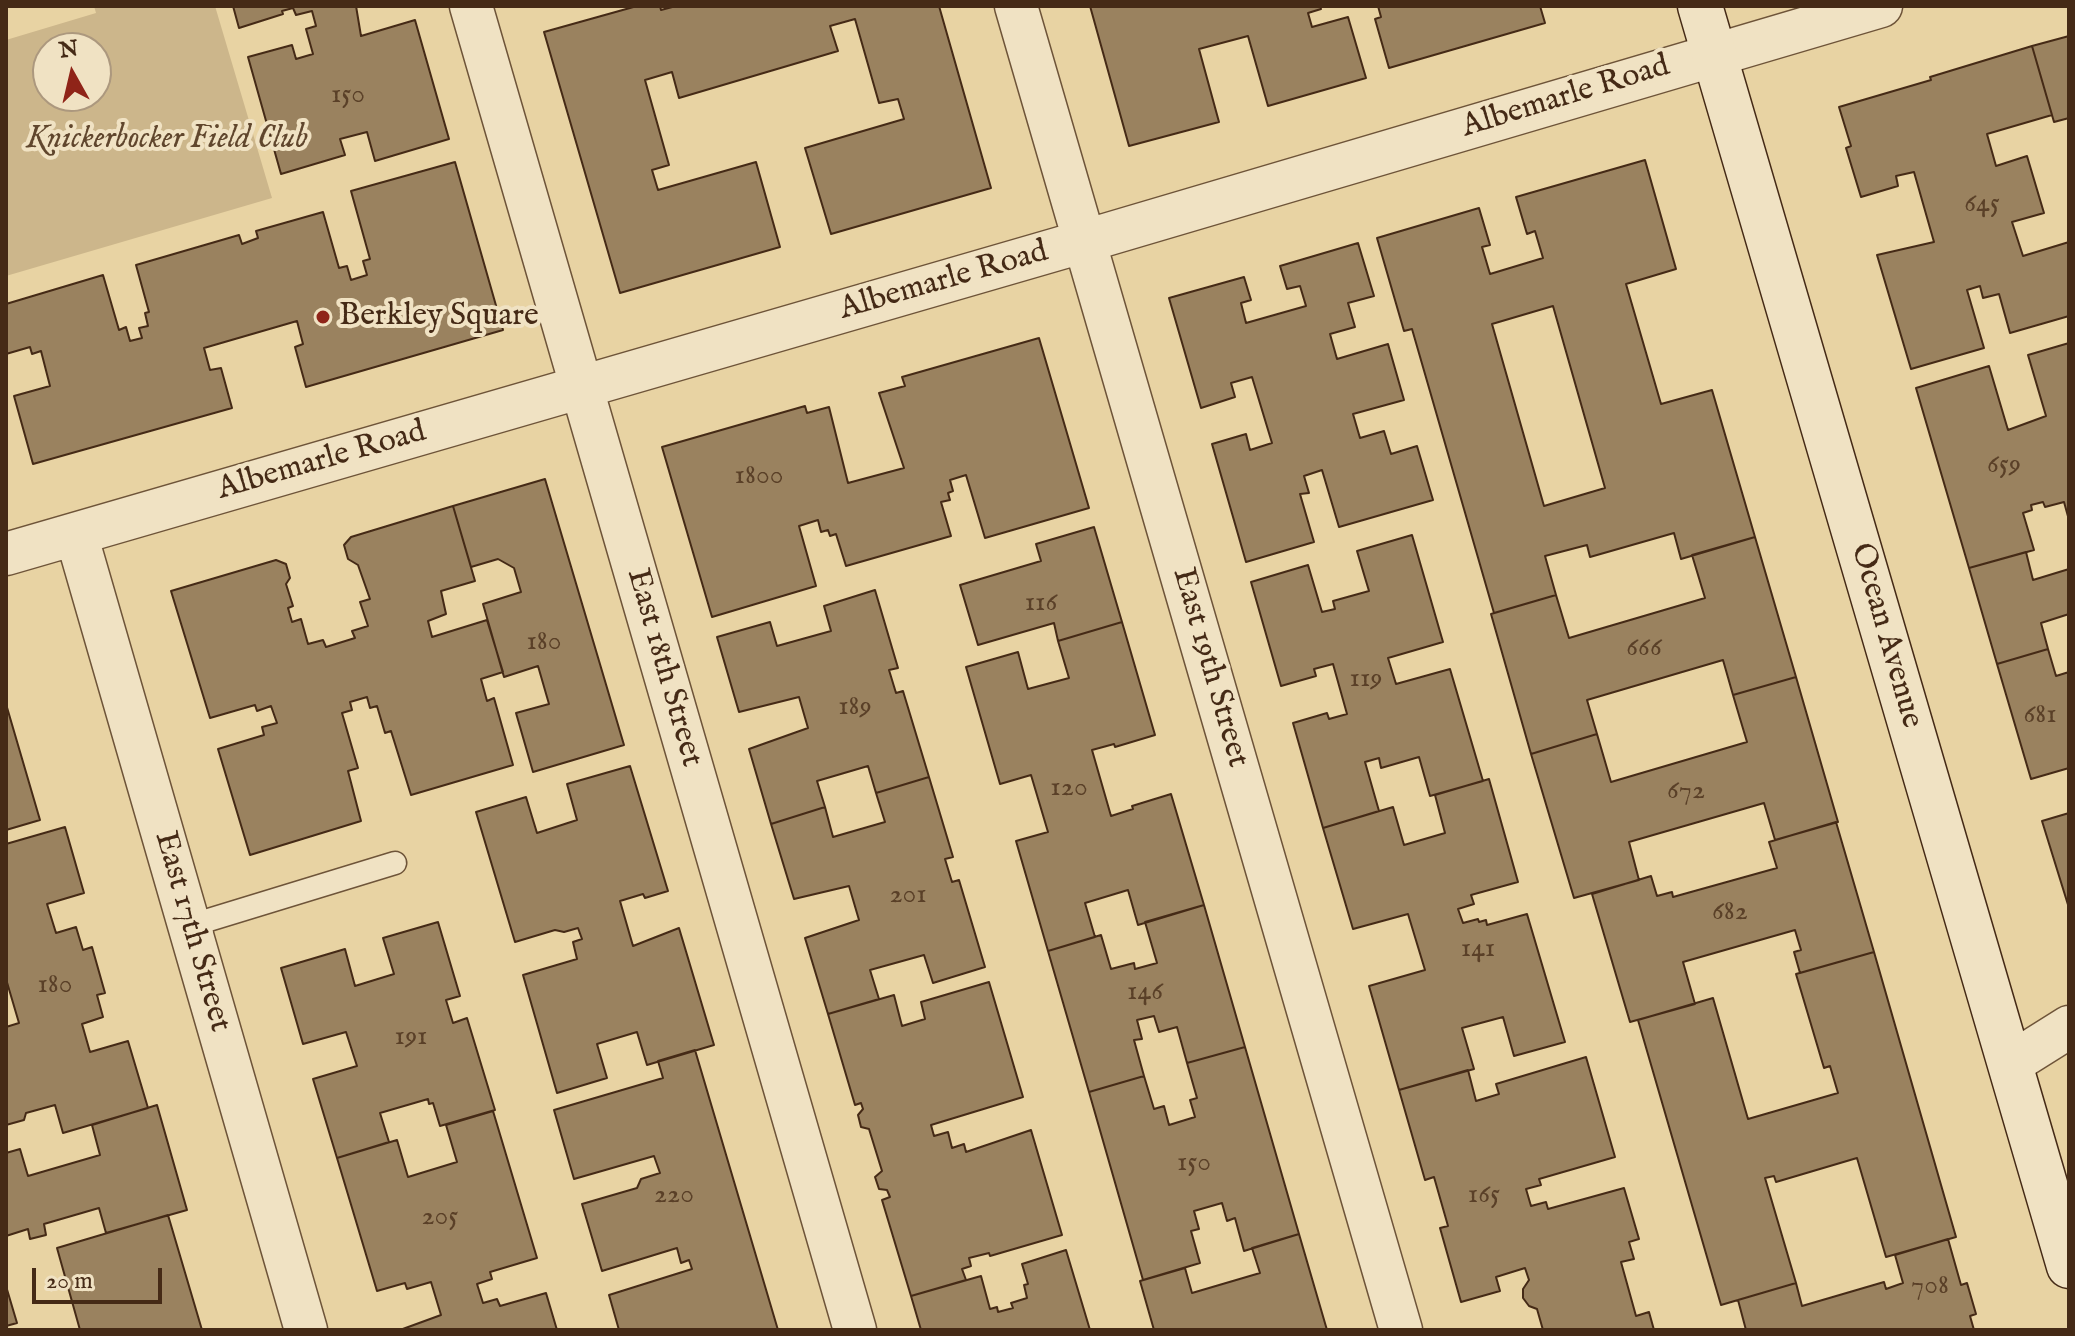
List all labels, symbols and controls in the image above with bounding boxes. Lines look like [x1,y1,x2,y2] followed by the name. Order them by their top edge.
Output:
[32,32,112,112] north arrow
[58,35,80,65] text: N
[1458,48,1674,148] street label: Albemarle Road
[331,79,365,113] house number: 150
[26,121,308,159] park label: Knickerbocker Field Club
[1964,188,2000,222] house number: 645
[835,234,1053,330] street label: Albemarle Road
[339,298,539,336] place label: Berkley Square
[314,308,332,326] marker: Berkley Square
[213,414,431,510] street label: Albemarle Road
[1987,449,2021,483] house number: 659
[735,460,783,494] house number: 1800
[1840,539,1930,733] street label: Ocean Avenue
[1162,564,1256,772] street label: East 19th Street
[616,565,710,771] street label: East 18th Street
[1025,587,1057,621] house number: 116
[526,626,562,660] house number: 180
[1626,632,1662,666] house number: 666
[1349,663,1383,697] house number: 119
[838,691,872,725] house number: 189
[2023,699,2057,733] house number: 681
[1050,772,1088,806] house number: 120
[1667,775,1705,809] house number: 672
[144,827,238,1037] street label: East 17th Street
[889,879,927,913] house number: 201
[1712,896,1748,930] house number: 682
[1461,933,1495,967] house number: 141
[37,969,73,1003] house number: 180
[1127,976,1163,1010] house number: 146
[395,1021,427,1055] house number: 191
[1177,1147,1211,1181] house number: 150
[654,1179,694,1213] house number: 220
[1468,1179,1500,1213] house number: 165
[421,1201,459,1235] house number: 205
[36,1252,166,1302] scale bar
[46,1266,93,1297] text: 20 m
[1911,1270,1949,1304] house number: 708

